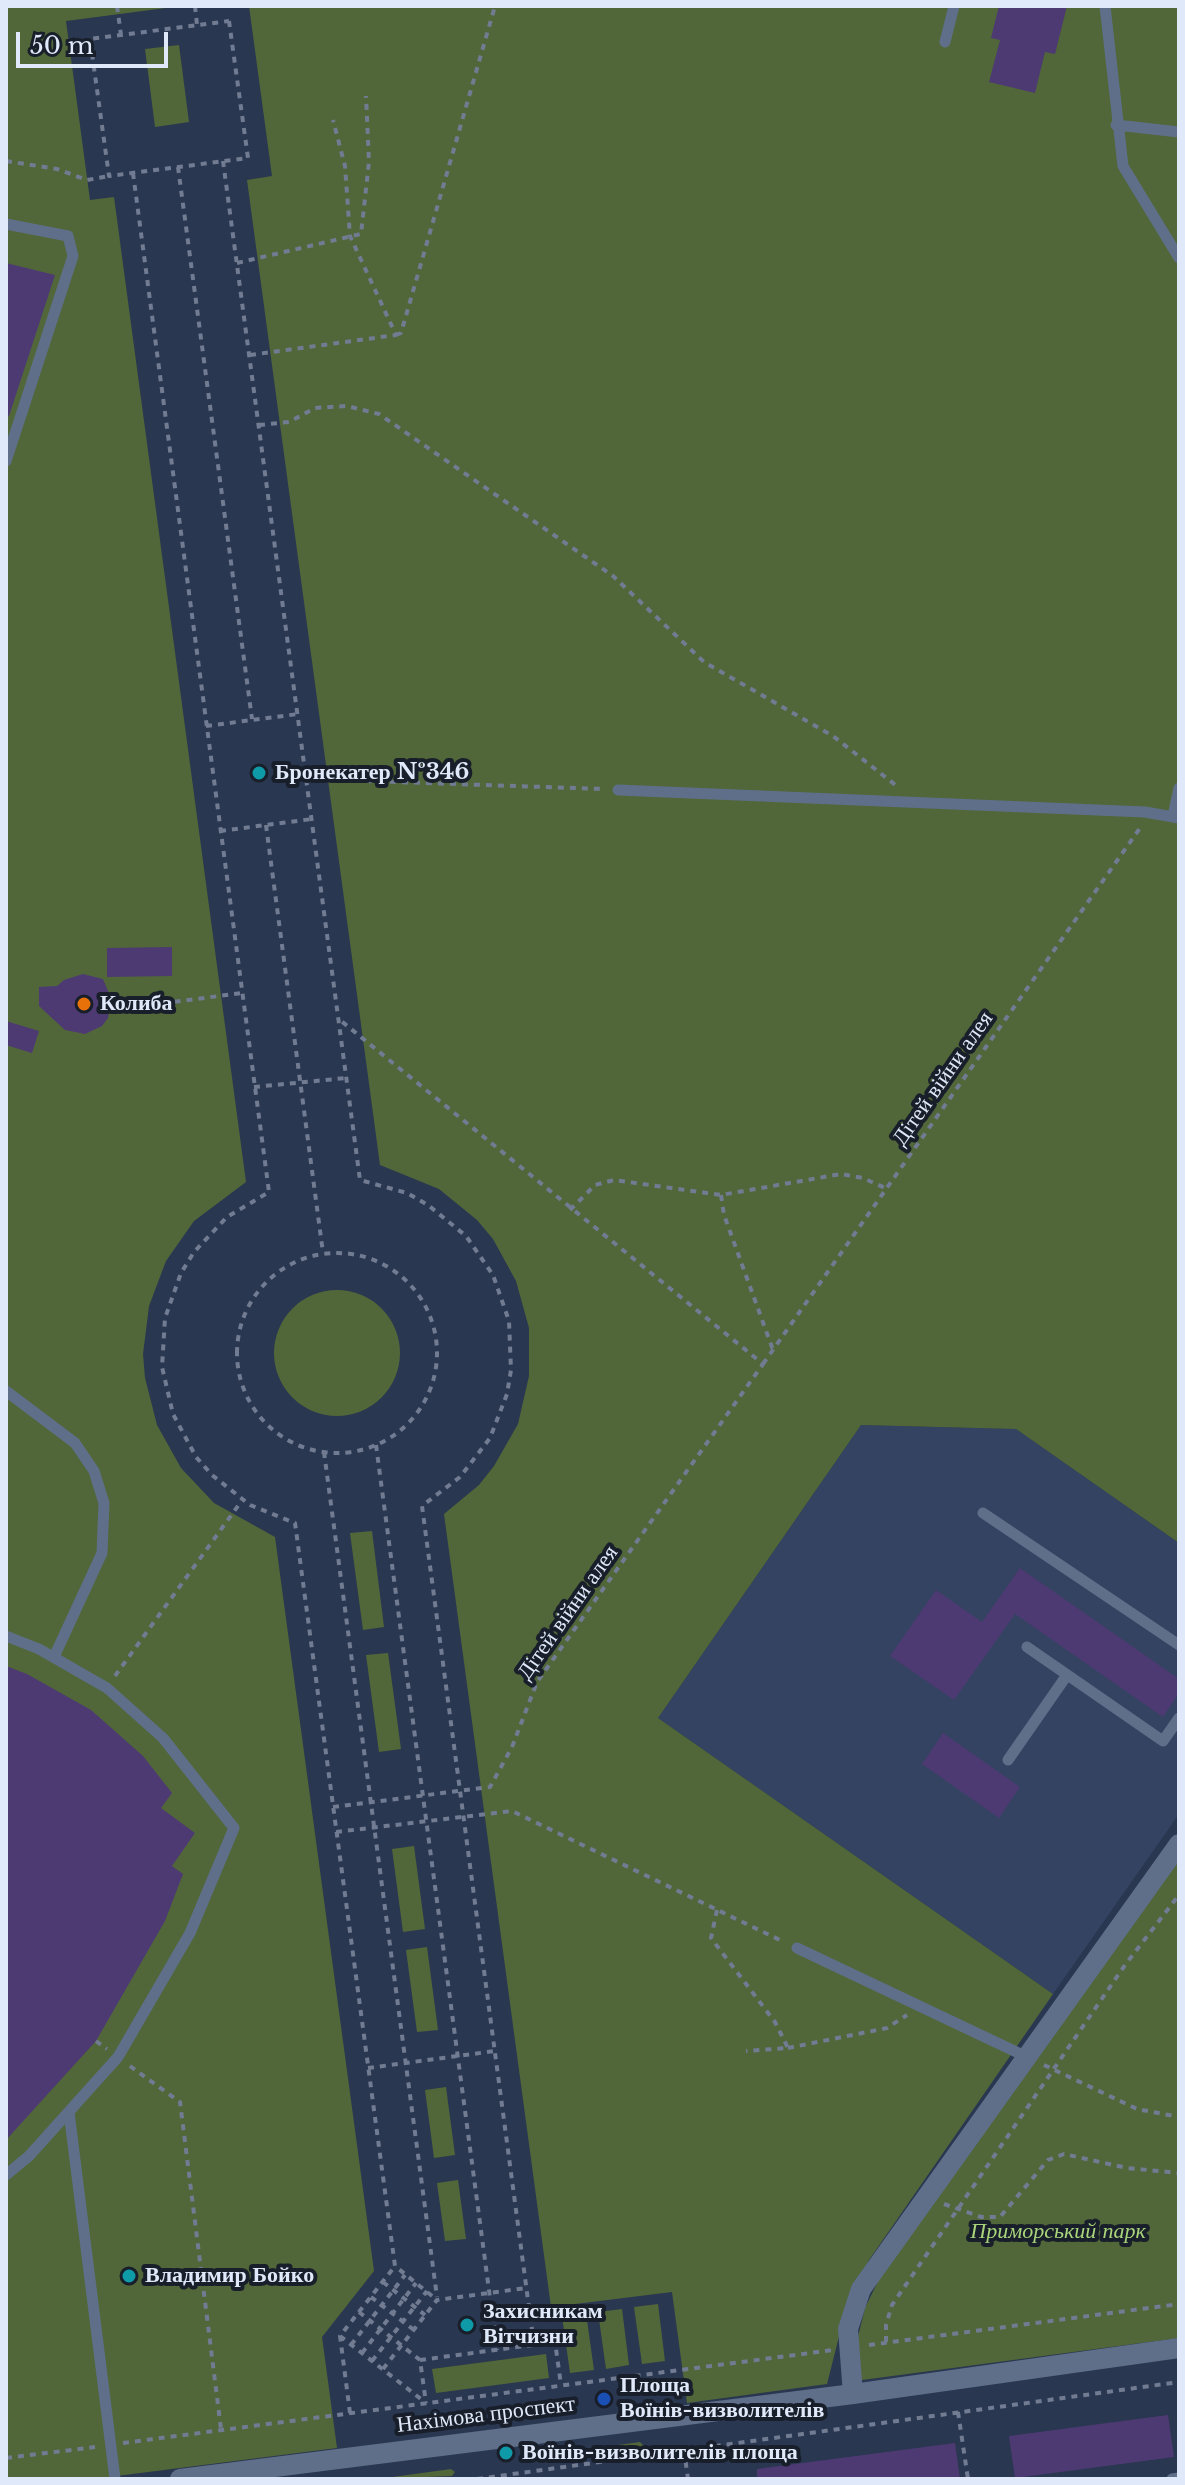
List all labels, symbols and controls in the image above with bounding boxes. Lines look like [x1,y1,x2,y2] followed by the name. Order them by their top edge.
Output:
[20,16,172,66] scale bar
[30,31,93,60] text: 50 m
[275,760,469,786] place label: Бронекатер №346
[250,764,268,782] marker: Бронекатер №346
[100,991,173,1017] place label: Колиба
[75,995,93,1013] marker: Колиба
[887,1007,999,1151] street label: Дітей війни алея
[512,1541,624,1685] street label: Дітей війни алея
[970,2219,1146,2245] park label: Приморський парк
[145,2263,314,2289] place label: Владимир Бойко
[120,2267,138,2285] marker: Владимир Бойко
[483,2299,603,2350] place label: Захисникам Вітчизни
[458,2316,476,2334] marker: Захисникам Вітчизни
[620,2373,824,2424] place label: Площа Воїнів-визволителів
[595,2390,613,2408] marker: Площа Воїнів-визволителів
[395,2391,577,2439] street label: Нахімова проспект
[522,2440,798,2466] place label: Воїнів-визволителів площа
[497,2444,515,2462] marker: Воїнів-визволителів площа

